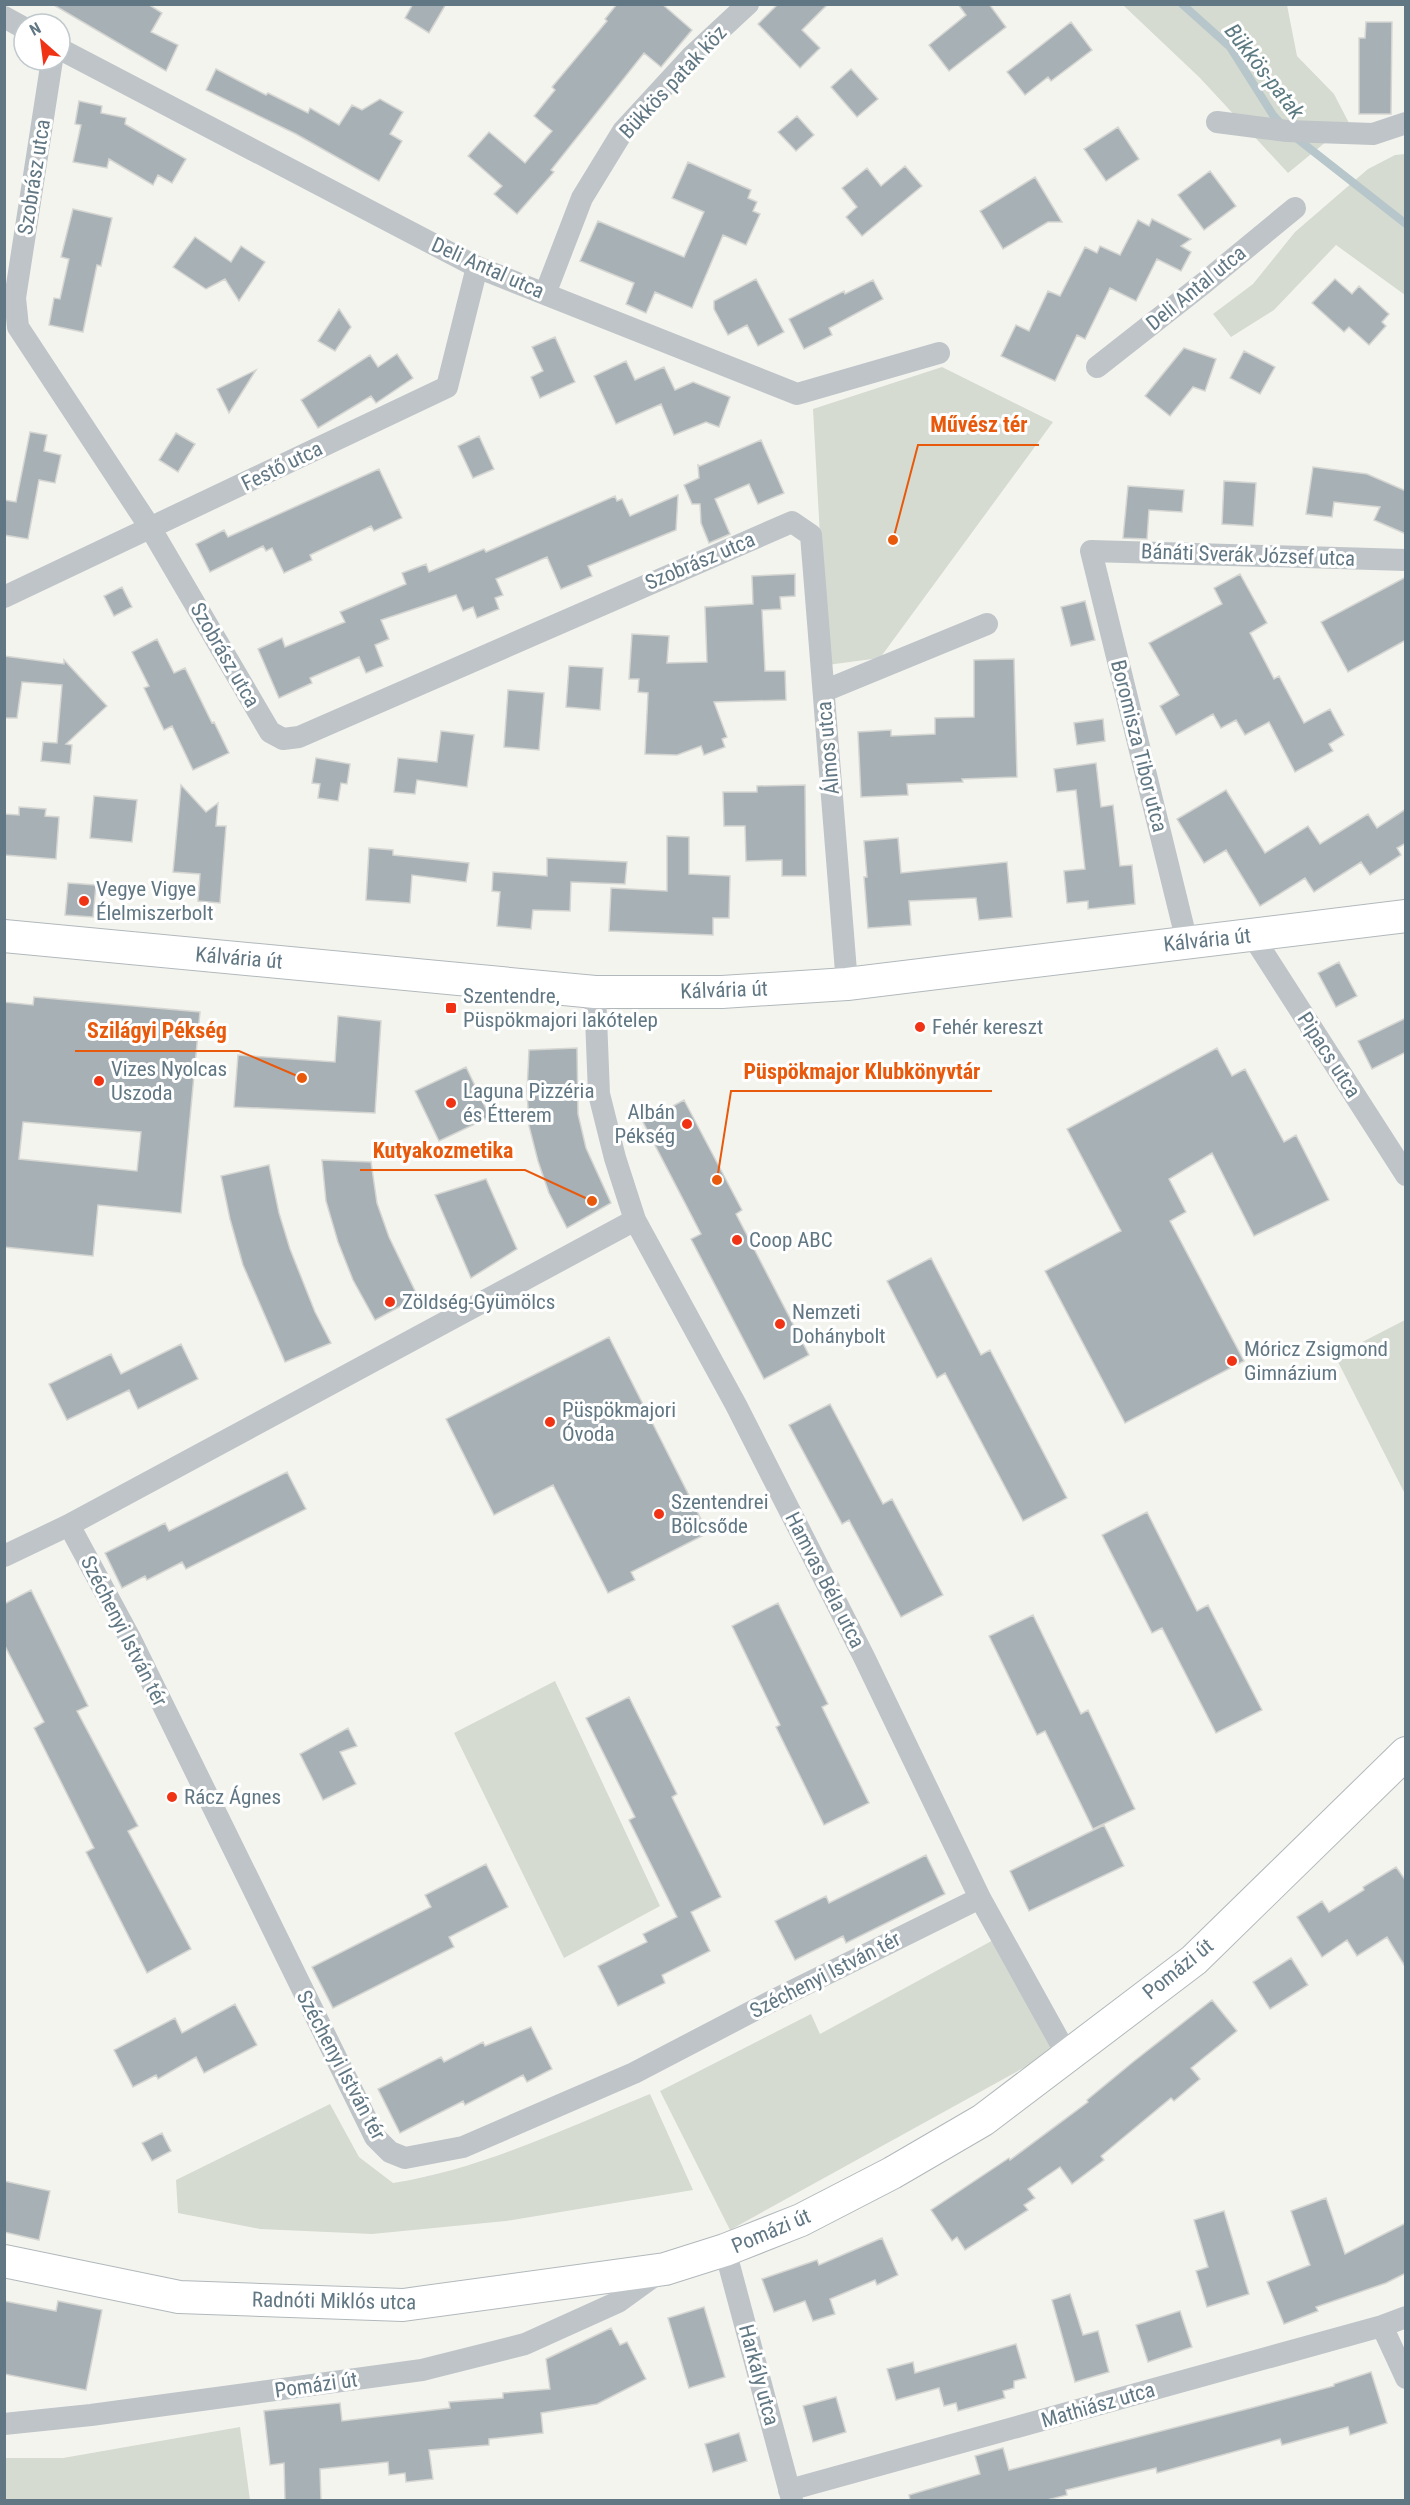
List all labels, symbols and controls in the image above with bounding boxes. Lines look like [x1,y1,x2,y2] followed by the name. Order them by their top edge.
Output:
[12,12,72,72] north arrow
[26,19,44,40] text: N
[1220,19,1310,124] water label: Bükkös-patak
[615,21,731,143] street label: Bükkös patak köz
[13,118,55,236] street label: Szobrász utca
[428,233,548,303] street label: Deli Antal utca
[1142,241,1250,335] street label: Deli Antal utca
[918,405,1039,445] callout: Művész tér
[930,412,1028,437] text: Művész tér
[238,436,326,496] street label: Festő utca
[642,527,758,595] street label: Szobrász utca
[1141,539,1355,571] street label: Bánáti Sverák József utca
[185,598,265,712] street label: Szobrász utca
[1106,657,1172,835] street label: Boromisza Tibor utca
[812,700,844,796] street label: Álmos utca
[96,877,213,925] place label: Vegye Vigye Élelmiszerbolt
[77,894,91,908] marker: Vegye Vigye Élelmiszerbolt
[1162,923,1252,957] street label: Kálvária út
[194,942,284,974] street label: Kálvária út
[680,976,768,1004] street label: Kálvária út
[463,984,658,1032] place label: Szentendre, Püspökmajori lakótelep
[444,1001,458,1015] marker: Szentendre, Püspökmajori lakótelep
[1292,1008,1366,1102] street label: Pipacs utca
[75,1011,239,1051] callout: Szilágyi Pékség
[932,1015,1043,1039] place label: Fehér kereszt
[87,1018,227,1043] text: Szilágyi Pékség
[913,1020,927,1034] marker: Fehér kereszt
[731,1051,992,1091] callout: Püspökmajor Klubkönyvtár
[111,1057,227,1105] place label: Vizes Nyolcas Uszoda
[744,1059,980,1084] text: Püspökmajor Klubkönyvtár
[92,1074,106,1088] marker: Vizes Nyolcas Uszoda
[463,1079,594,1127] place label: Laguna Pizzéria és Étterem
[444,1096,458,1110] marker: Laguna Pizzéria és Étterem
[614,1100,675,1148] place label: Albán Pékség
[680,1117,694,1131] marker: Albán Pékség
[360,1130,525,1170] callout: Kutyakozmetika
[373,1138,513,1163] text: Kutyakozmetika
[749,1228,833,1252] place label: Coop ABC
[730,1233,744,1247] marker: Coop ABC
[402,1290,555,1314] place label: Zöldség-Gyümölcs
[383,1295,397,1309] marker: Zöldség-Gyümölcs
[792,1300,886,1348] place label: Nemzeti Dohánybolt
[773,1317,787,1331] marker: Nemzeti Dohánybolt
[1244,1337,1388,1385] place label: Móricz Zsigmond Gimnázium
[1225,1354,1239,1368] marker: Móricz Zsigmond Gimnázium
[562,1398,676,1446] place label: Püspökmajori Óvoda
[543,1415,557,1429] marker: Püspökmajori Óvoda
[671,1490,768,1538] place label: Szentendrei Bölcsőde
[652,1507,666,1521] marker: Szentendrei Bölcsőde
[780,1508,870,1652] street label: Hamvas Béla utca
[76,1552,172,1710] street label: Széchenyi István tér
[184,1785,281,1809] place label: Rácz Ágnes
[165,1790,179,1804] marker: Rácz Ágnes
[746,1927,904,2023] street label: Széchenyi István tér
[1138,1934,1218,2004] street label: Pomázi út
[292,1986,390,2144] street label: Széchenyi István tér
[728,2204,814,2258] street label: Pomázi út
[252,2288,416,2314] street label: Radnóti Miklós utca
[734,2322,784,2428] street label: Harkály utca
[273,2367,359,2403] street label: Pomázi út
[1039,2377,1157,2433] street label: Mathiász utca

